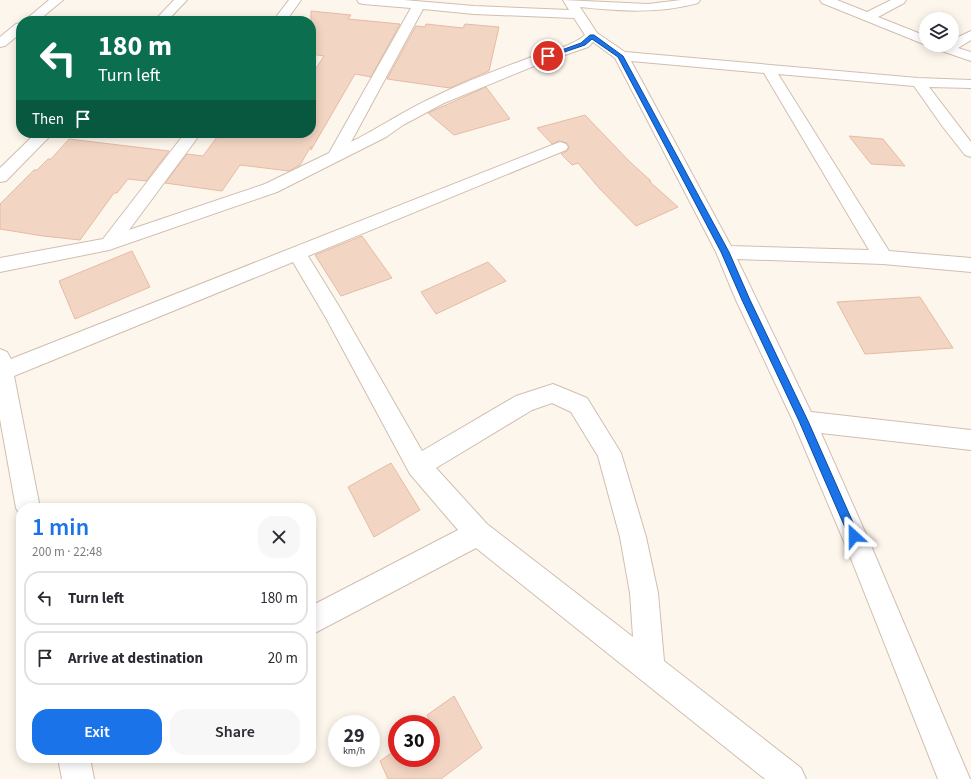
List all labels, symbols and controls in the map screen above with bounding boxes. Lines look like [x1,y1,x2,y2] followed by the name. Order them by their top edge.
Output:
[919,12,959,52] map controls
[919,12,959,52] button: layers
[98,26,172,66] text: 180 m
[32,32,84,84] icon: left
[531,39,565,73] pin
[537,45,559,67] icon: arrive
[98,63,160,88] text: Turn left
[72,108,94,130] icon: arrive
[32,109,64,130] text: Then
[32,510,89,545] text: 1 min
[833,515,875,557] position arrow
[258,516,300,558] button: close
[32,543,102,561] text: 200 m · 22:48
[34,587,56,609] icon: left
[68,588,124,609] text: Turn left
[260,588,298,609] text: 180 m
[34,647,56,669] icon: arrive
[68,648,203,669] text: Arrive at destination
[268,648,298,669] text: 20 m
[32,709,162,755] button: Exit
[170,709,300,755] button: Share
[388,715,440,767] speed limit sign: 30
[343,722,365,750] text: 29
[343,744,365,758] text: km/h

